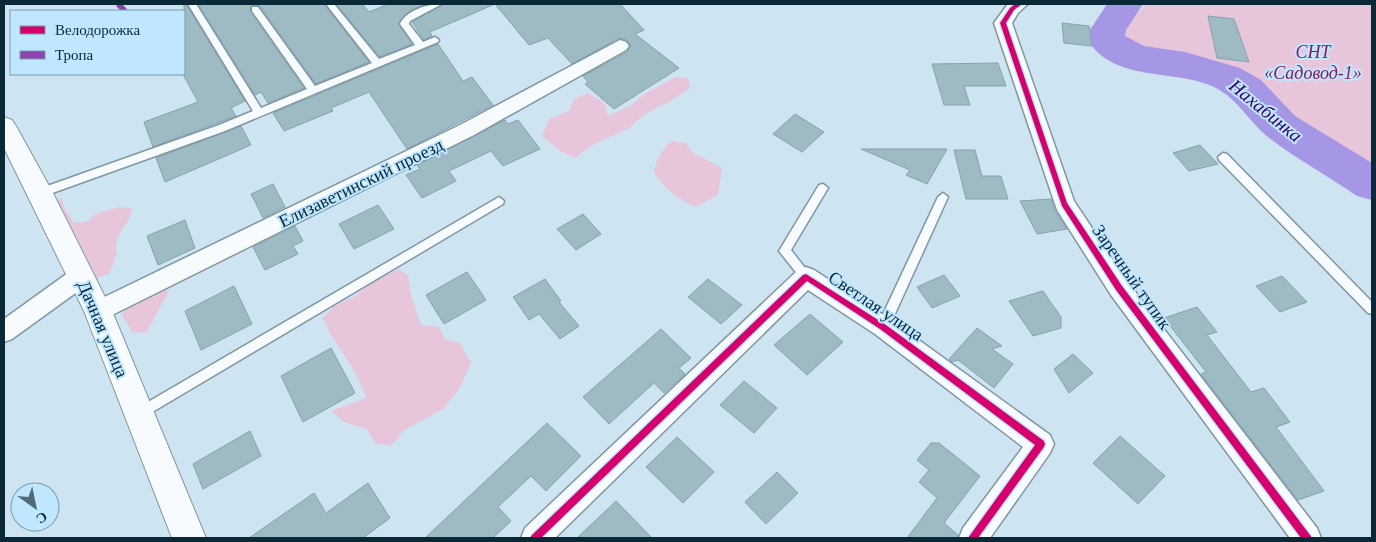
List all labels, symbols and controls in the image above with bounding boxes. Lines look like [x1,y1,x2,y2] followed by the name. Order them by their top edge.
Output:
[10,10,185,75] legend
[55,22,140,38] text: Велодорожка
[1264,42,1362,83] park label: СНТ «Садовод-1»
[55,47,94,63] text: Тропа
[1224,74,1306,146] water label: Нахабинка
[275,134,447,232] street label: Елизаветинский проезд
[1089,221,1176,333] street label: Заречный тупик
[825,267,927,345] street label: Светлая улица
[74,277,132,381] street label: Дачная улица
[10,482,60,532] north arrow
[33,508,50,527] text: С

